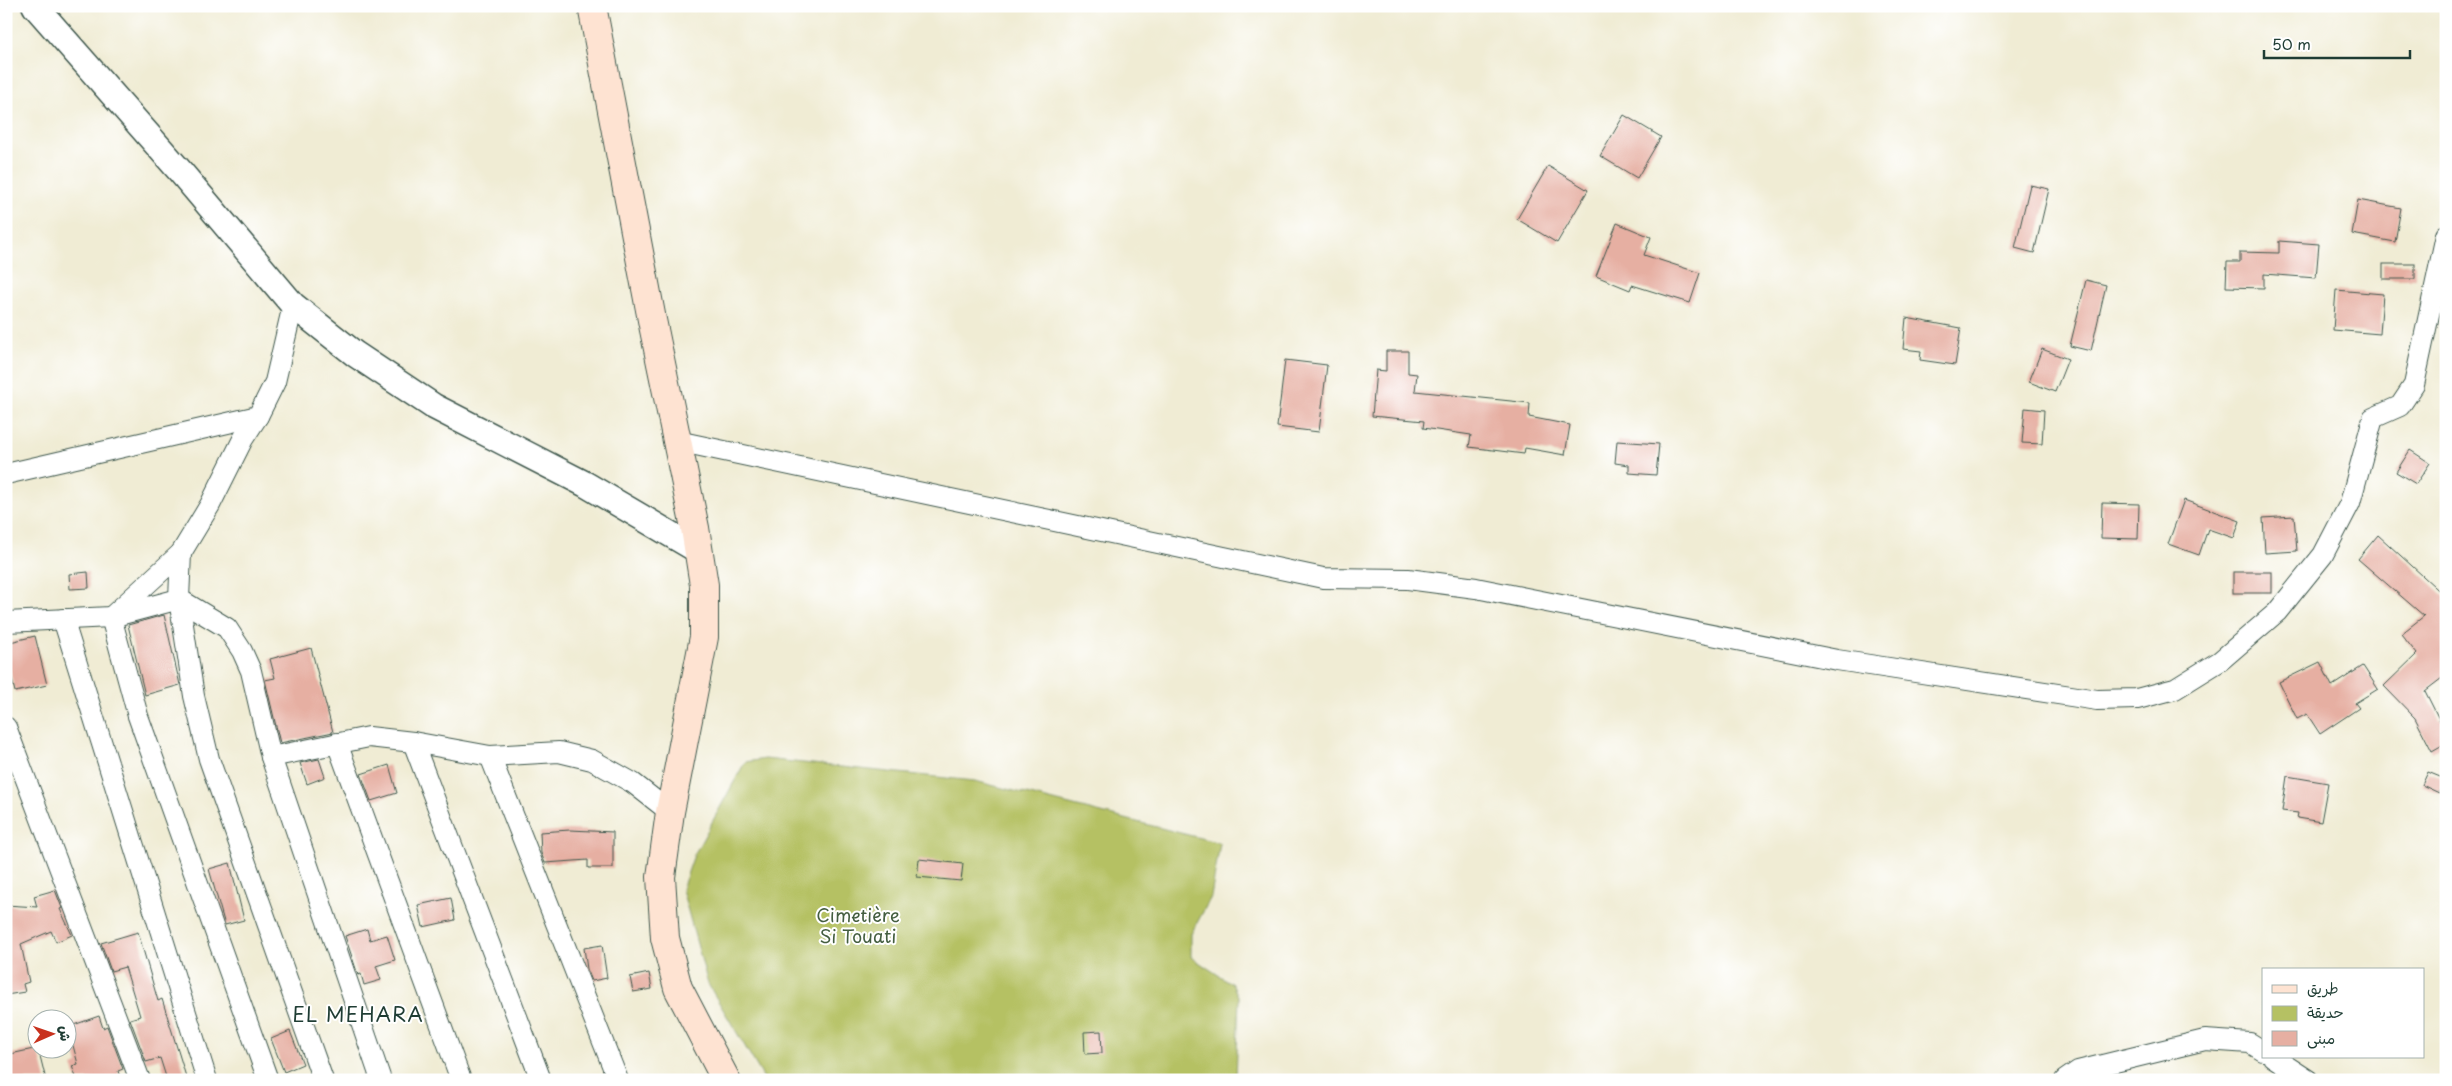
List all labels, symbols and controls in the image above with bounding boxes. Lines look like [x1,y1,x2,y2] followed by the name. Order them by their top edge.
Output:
[2264,28,2411,60] scale bar
[2272,32,2311,55] text: 50 m
[816,901,900,949] park label: Cimetière Si Touati
[2262,968,2424,1058] legend
[2307,976,2339,999] text: طريق
[292,999,424,1029] district label: EL MEHARA
[2307,1000,2344,1023] text: حديقة
[28,1008,78,1058] north arrow
[55,1025,76,1042] text: ش
[2307,1026,2335,1049] text: مبنى

